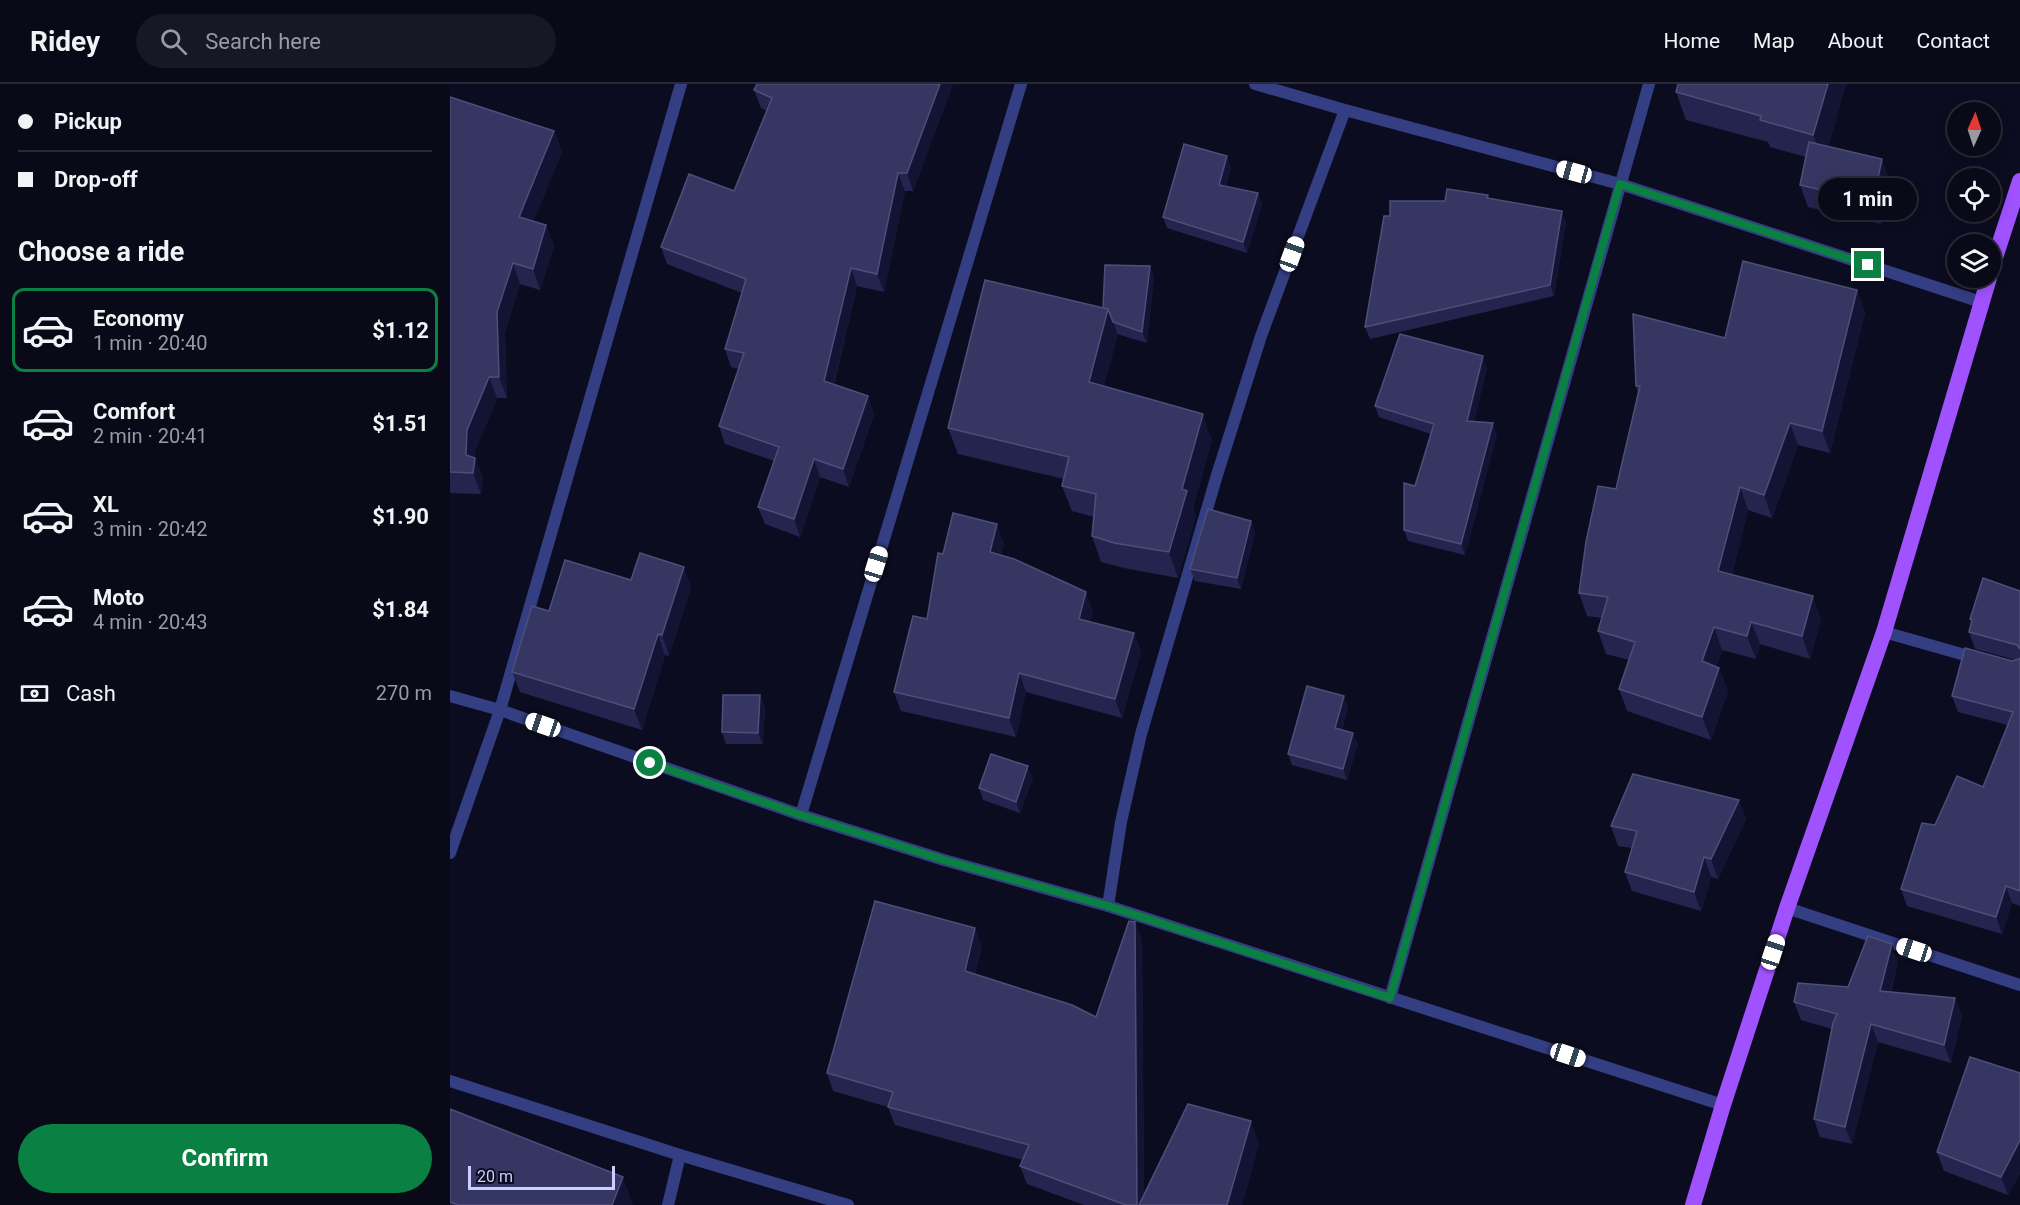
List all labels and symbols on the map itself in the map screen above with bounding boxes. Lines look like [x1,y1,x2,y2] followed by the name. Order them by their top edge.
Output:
[1947,102,2001,156] north arrow
[1554,159,1594,185] car
[1818,178,1918,220] callout: 1 min
[1277,234,1307,274] car
[1854,251,1881,278] route end
[862,544,890,584] car
[523,711,563,739] car
[636,749,663,776] route start
[1759,932,1787,972] car
[1894,936,1934,964] car
[1548,1041,1588,1069] car
[468,1163,615,1190] scale bar

